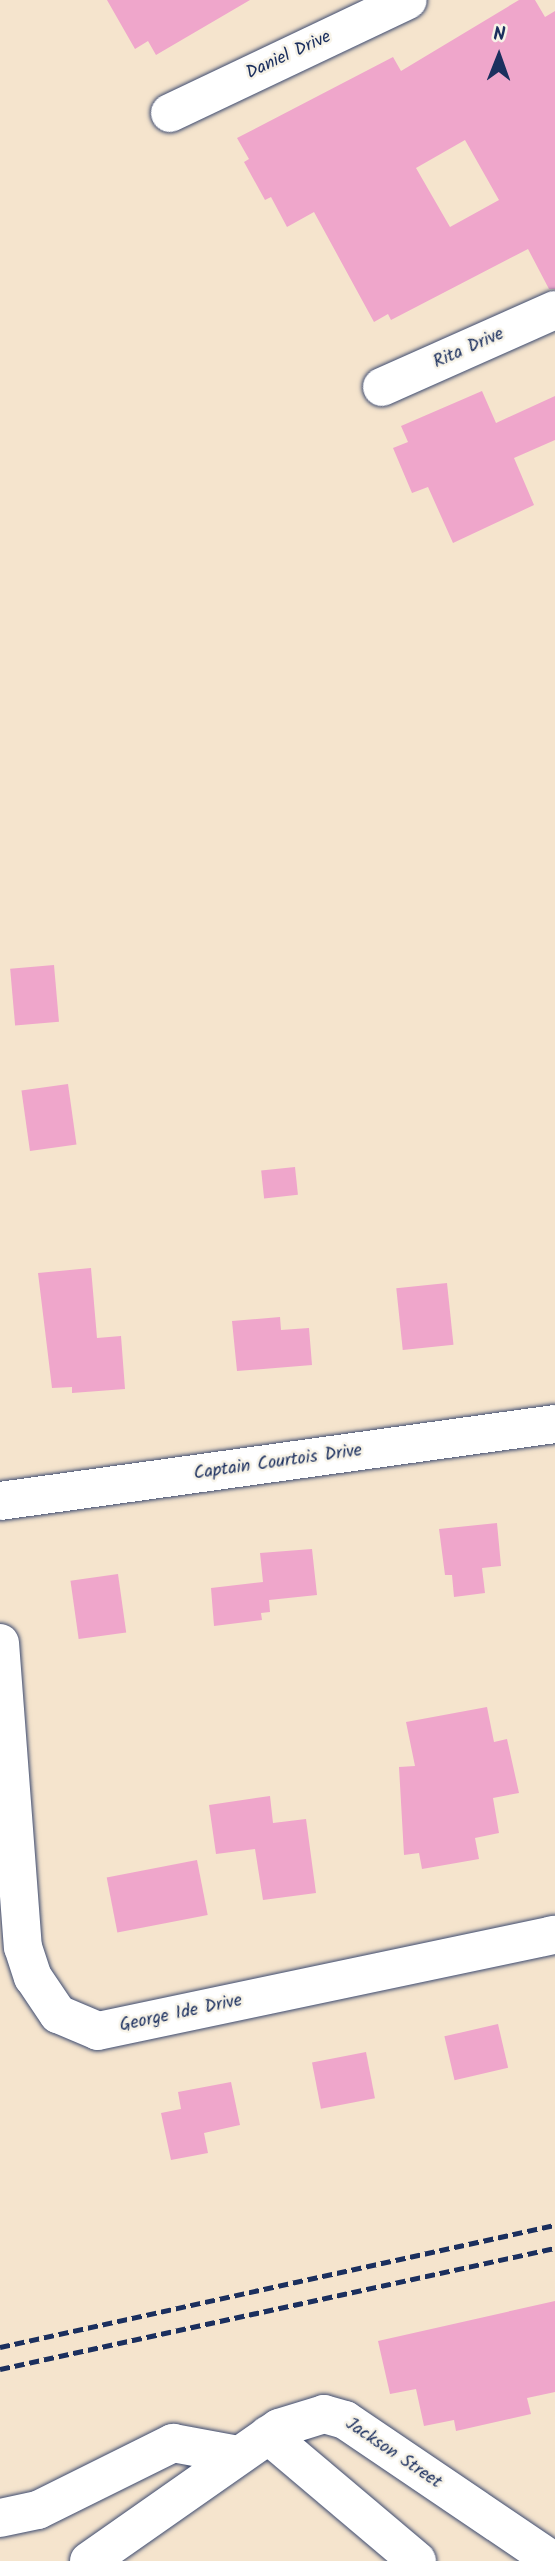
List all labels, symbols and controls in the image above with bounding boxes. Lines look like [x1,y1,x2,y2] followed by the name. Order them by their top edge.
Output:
[493,20,506,50] text: N
[464,21,534,91] north arrow
[243,27,335,85] street label: Daniel Drive
[430,324,508,374] street label: Rita Drive
[192,1440,364,1486] street label: Captain Courtois Drive
[118,1990,244,2038] street label: George Ide Drive
[341,2414,445,2494] street label: Jackson Street

